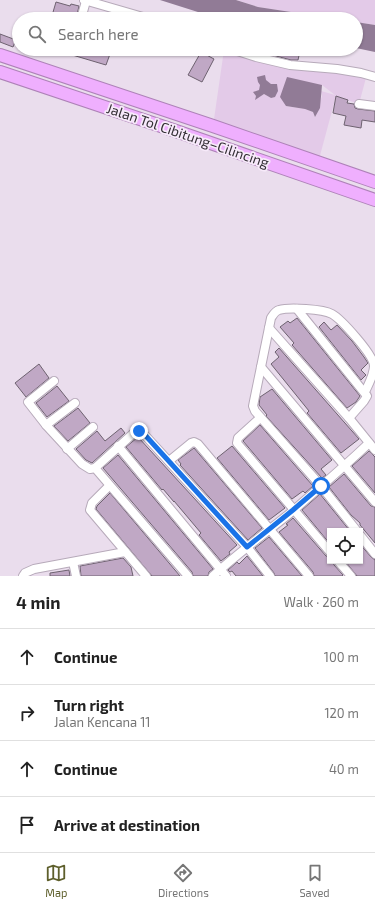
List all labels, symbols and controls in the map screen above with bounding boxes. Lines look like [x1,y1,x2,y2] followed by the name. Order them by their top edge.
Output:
[12,12,363,56] search box
[26,23,48,45] icon: search
[58,25,139,43] text: Search here
[105,99,272,171] street label: Jalan Tol Cibitung–Cilincing
[130,422,148,440] route end
[312,477,330,495] route start
[327,528,363,564] map controls
[327,528,363,564] button: locate
[16,592,60,612] text: 4 min
[284,594,359,610] text: Walk · 260 m
[16,646,38,668] icon: ahead
[54,648,117,666] text: Continue
[324,649,359,665] text: 100 m
[54,696,124,714] text: Turn right
[16,702,38,724] icon: right
[324,705,359,721] text: 120 m
[54,714,151,730] text: Jalan Kencana 11
[16,758,38,780] icon: ahead
[54,760,117,778] text: Continue
[329,761,359,777] text: 40 m
[16,814,38,836] icon: arrive
[54,816,200,834] text: Arrive at destination
[45,862,67,899] tab: Map
[158,862,209,899] tab: Directions
[299,862,330,899] tab: Saved

